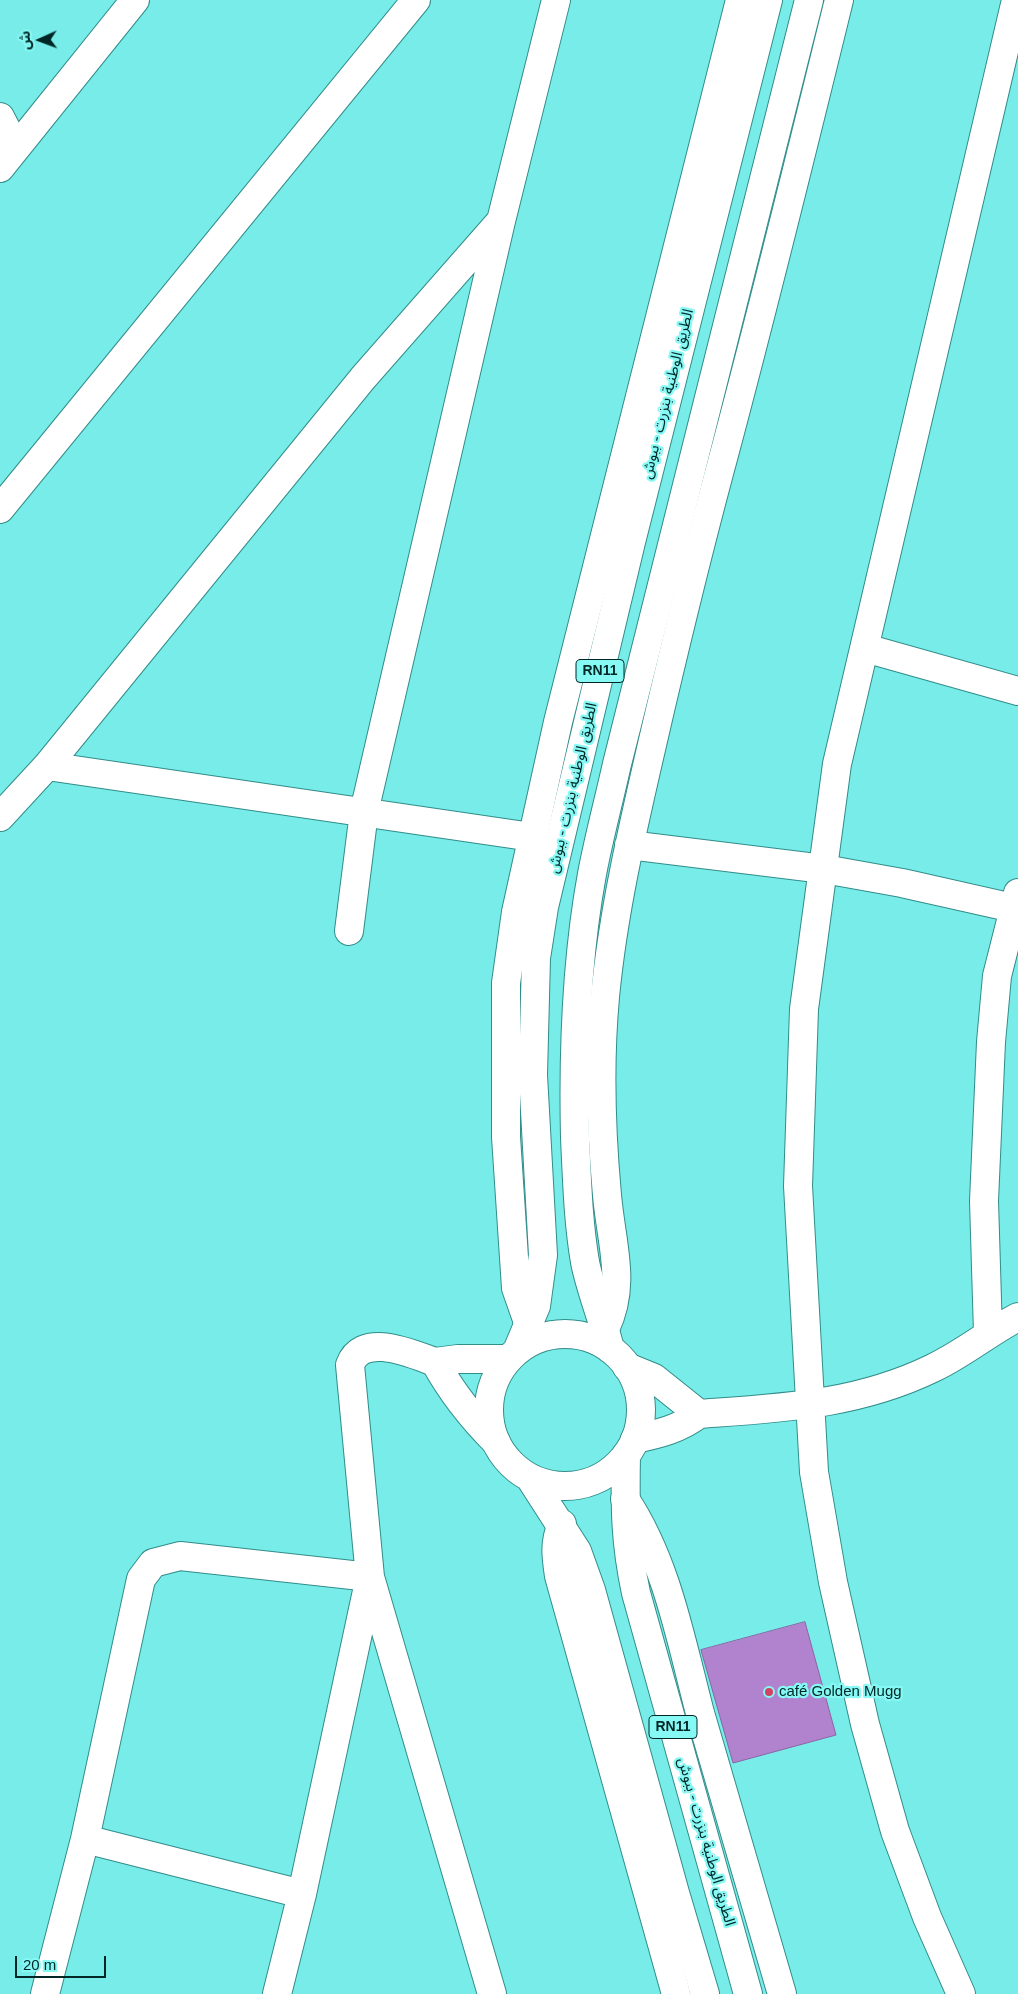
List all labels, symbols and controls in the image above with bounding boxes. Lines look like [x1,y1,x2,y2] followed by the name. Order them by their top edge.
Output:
[15,15,65,65] north arrow
[17,31,33,50] text: ش
[638,307,698,481] street label: الطريق الوطنية بنزرت - ببوش
[576,659,624,682] road number: RN11
[545,701,601,875] street label: الطريق الوطنية بنزرت - ببوش
[779,1683,902,1701] place label: café Golden Mugg
[763,1686,775,1698] marker: café Golden Mugg
[649,1715,697,1738] road number: RN11
[673,1756,739,1928] street label: الطريق الوطنية بنزرت - ببوش
[18,1946,109,1978] scale bar
[23,1956,56,1973] text: 20 m

